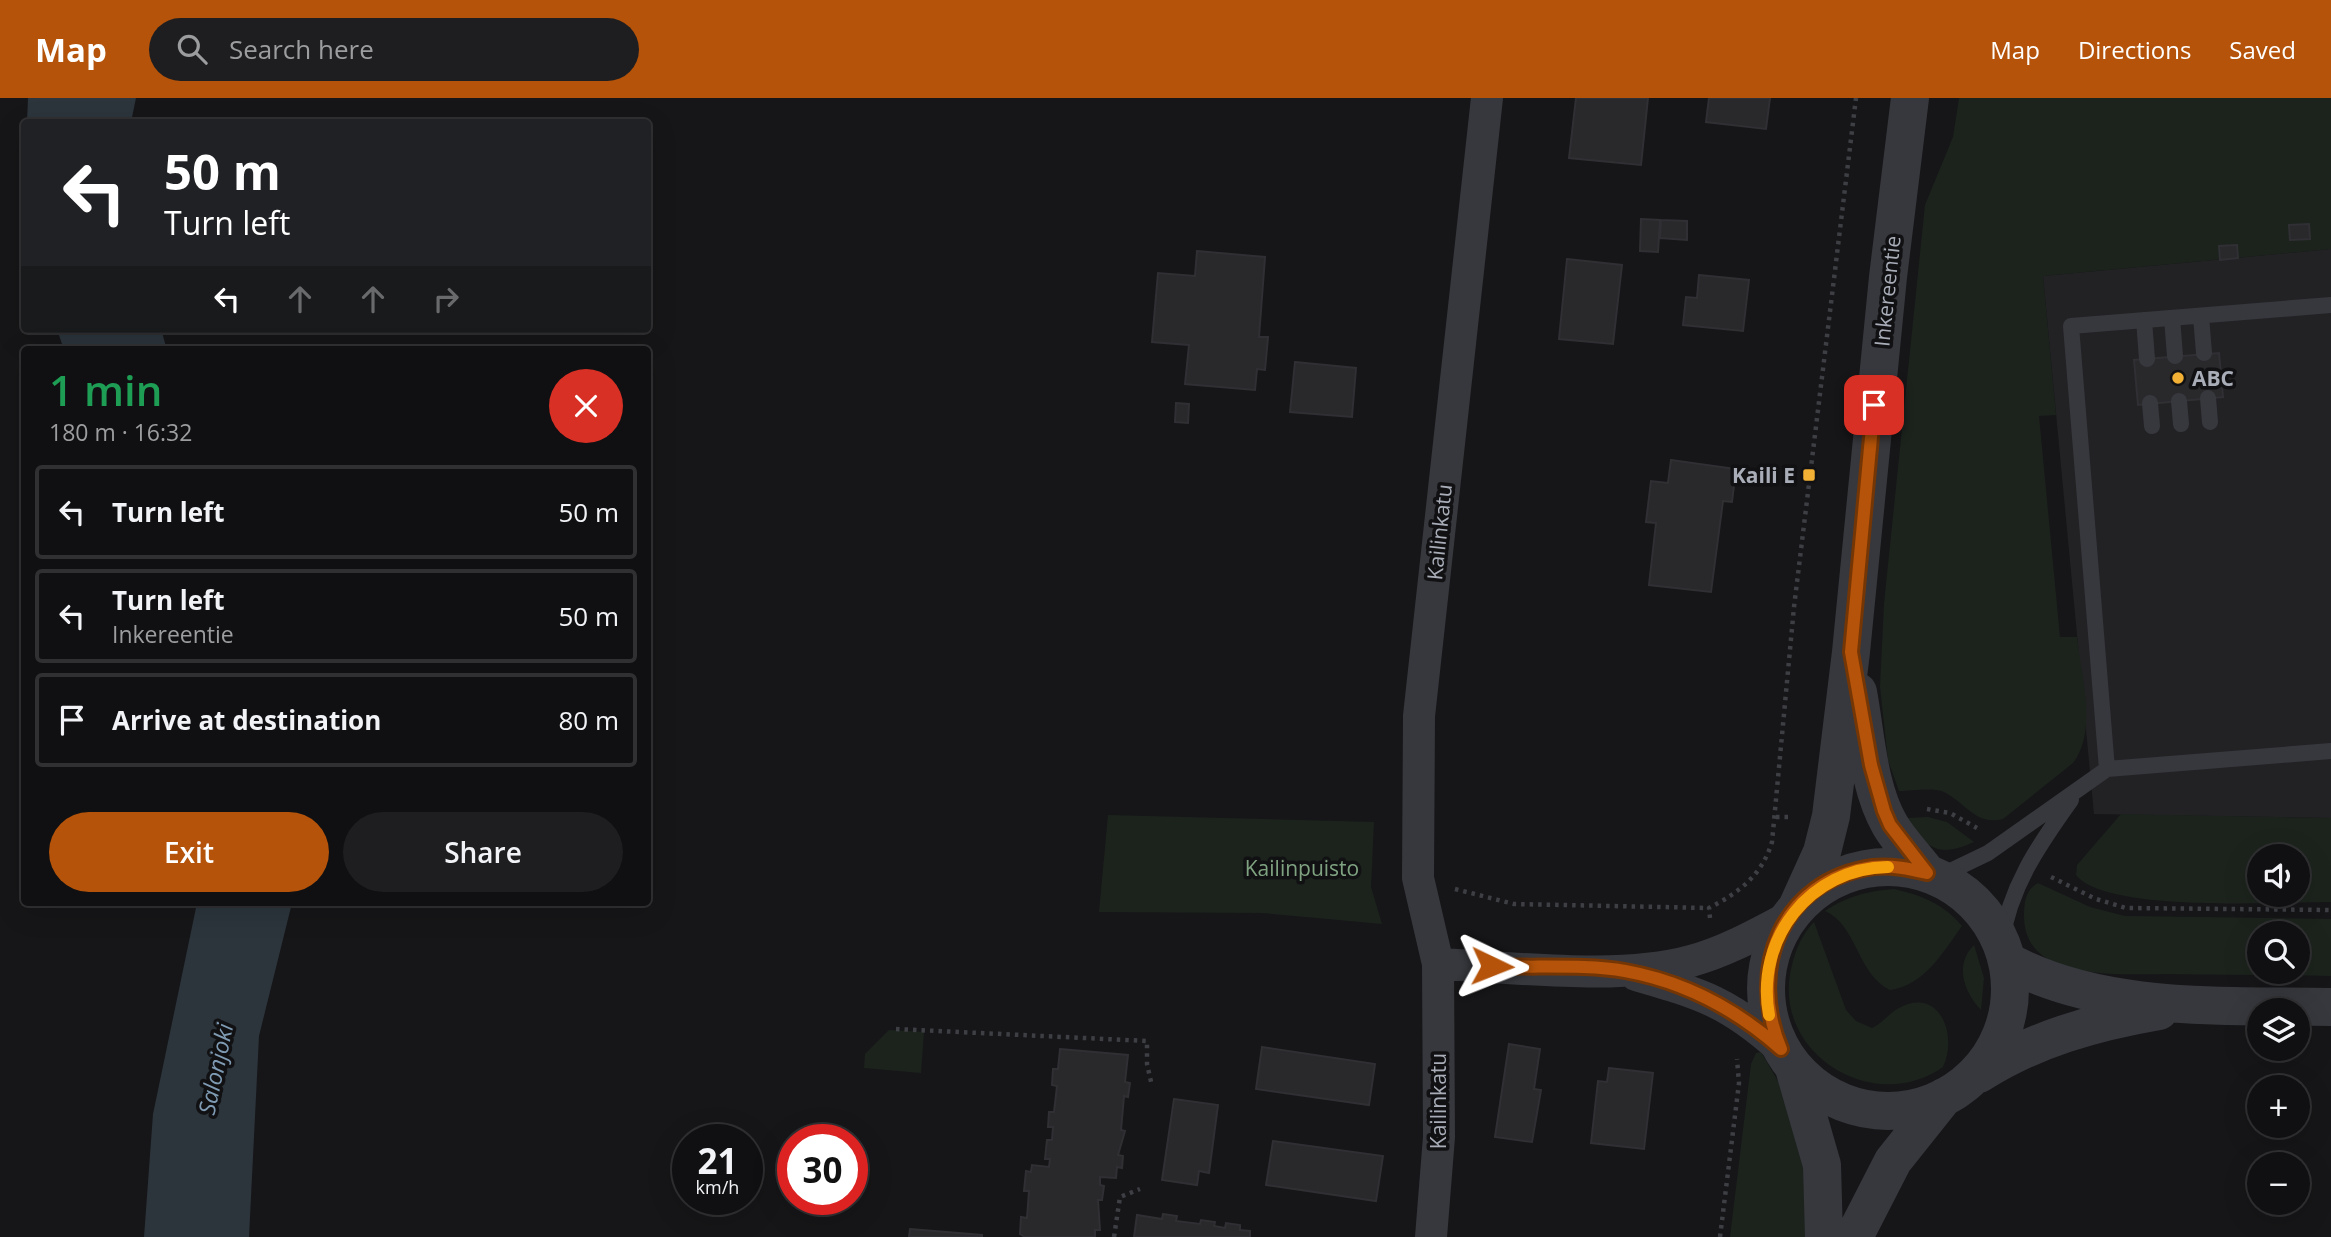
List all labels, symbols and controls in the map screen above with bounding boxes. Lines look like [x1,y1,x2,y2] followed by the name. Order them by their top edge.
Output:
[149,18,639,81] search box
[35,27,107,72] text: Map
[173,30,211,68] icon: search
[229,31,374,67] text: Search here
[1990,33,2040,66] text: Map
[2078,33,2191,66] text: Directions
[2229,33,2296,66] text: Saved
[164,138,281,204] text: 50 m
[49,147,140,238] icon: left
[164,201,290,244] text: Turn left
[1867,234,1907,348] street label: Inkereentie
[208,280,246,318] icon: left
[281,280,319,318] icon: ahead
[354,280,392,318] icon: ahead
[427,280,465,318] icon: right
[49,361,162,418] text: 1 min
[2192,364,2234,392] place label: ABC
[549,369,623,443] button: close
[2170,370,2186,386] marker: ABC
[1844,375,1904,435] pin
[1855,386,1893,424] icon: arrive
[49,416,192,448] text: 180 m · 16:32
[1732,461,1795,489] place label: Kaili E
[1801,467,1817,483] marker: Kaili E
[1420,483,1458,581] street label: Kailinkatu
[53,493,91,531] icon: left
[112,494,224,530] text: Turn left
[558,494,619,530] text: 50 m
[112,582,224,618] text: Turn left
[53,597,91,635] icon: left
[558,598,619,634] text: 50 m
[112,618,234,650] text: Inkereentie
[53,701,91,739] icon: arrive
[112,702,381,738] text: Arrive at destination
[558,702,619,738] text: 80 m
[49,812,329,892] button: Exit
[343,812,623,892] button: Share
[2247,844,2310,1215] map controls
[2247,844,2310,907] button: sound
[1245,854,1359,882] park label: Kailinpuisto
[2247,921,2310,984] button: search
[1455,929,1529,1003] position arrow
[2247,998,2310,1061] button: layers
[190,1019,241,1118] water label: Salonjoki
[1424,1053,1452,1149] street label: Kailinkatu
[2247,1075,2310,1138] button: +
[777,1124,868,1215] speed limit sign: 30
[697,1137,738,1184] text: 21
[2247,1152,2310,1215] button: −
[696,1175,739,1199] text: km/h

